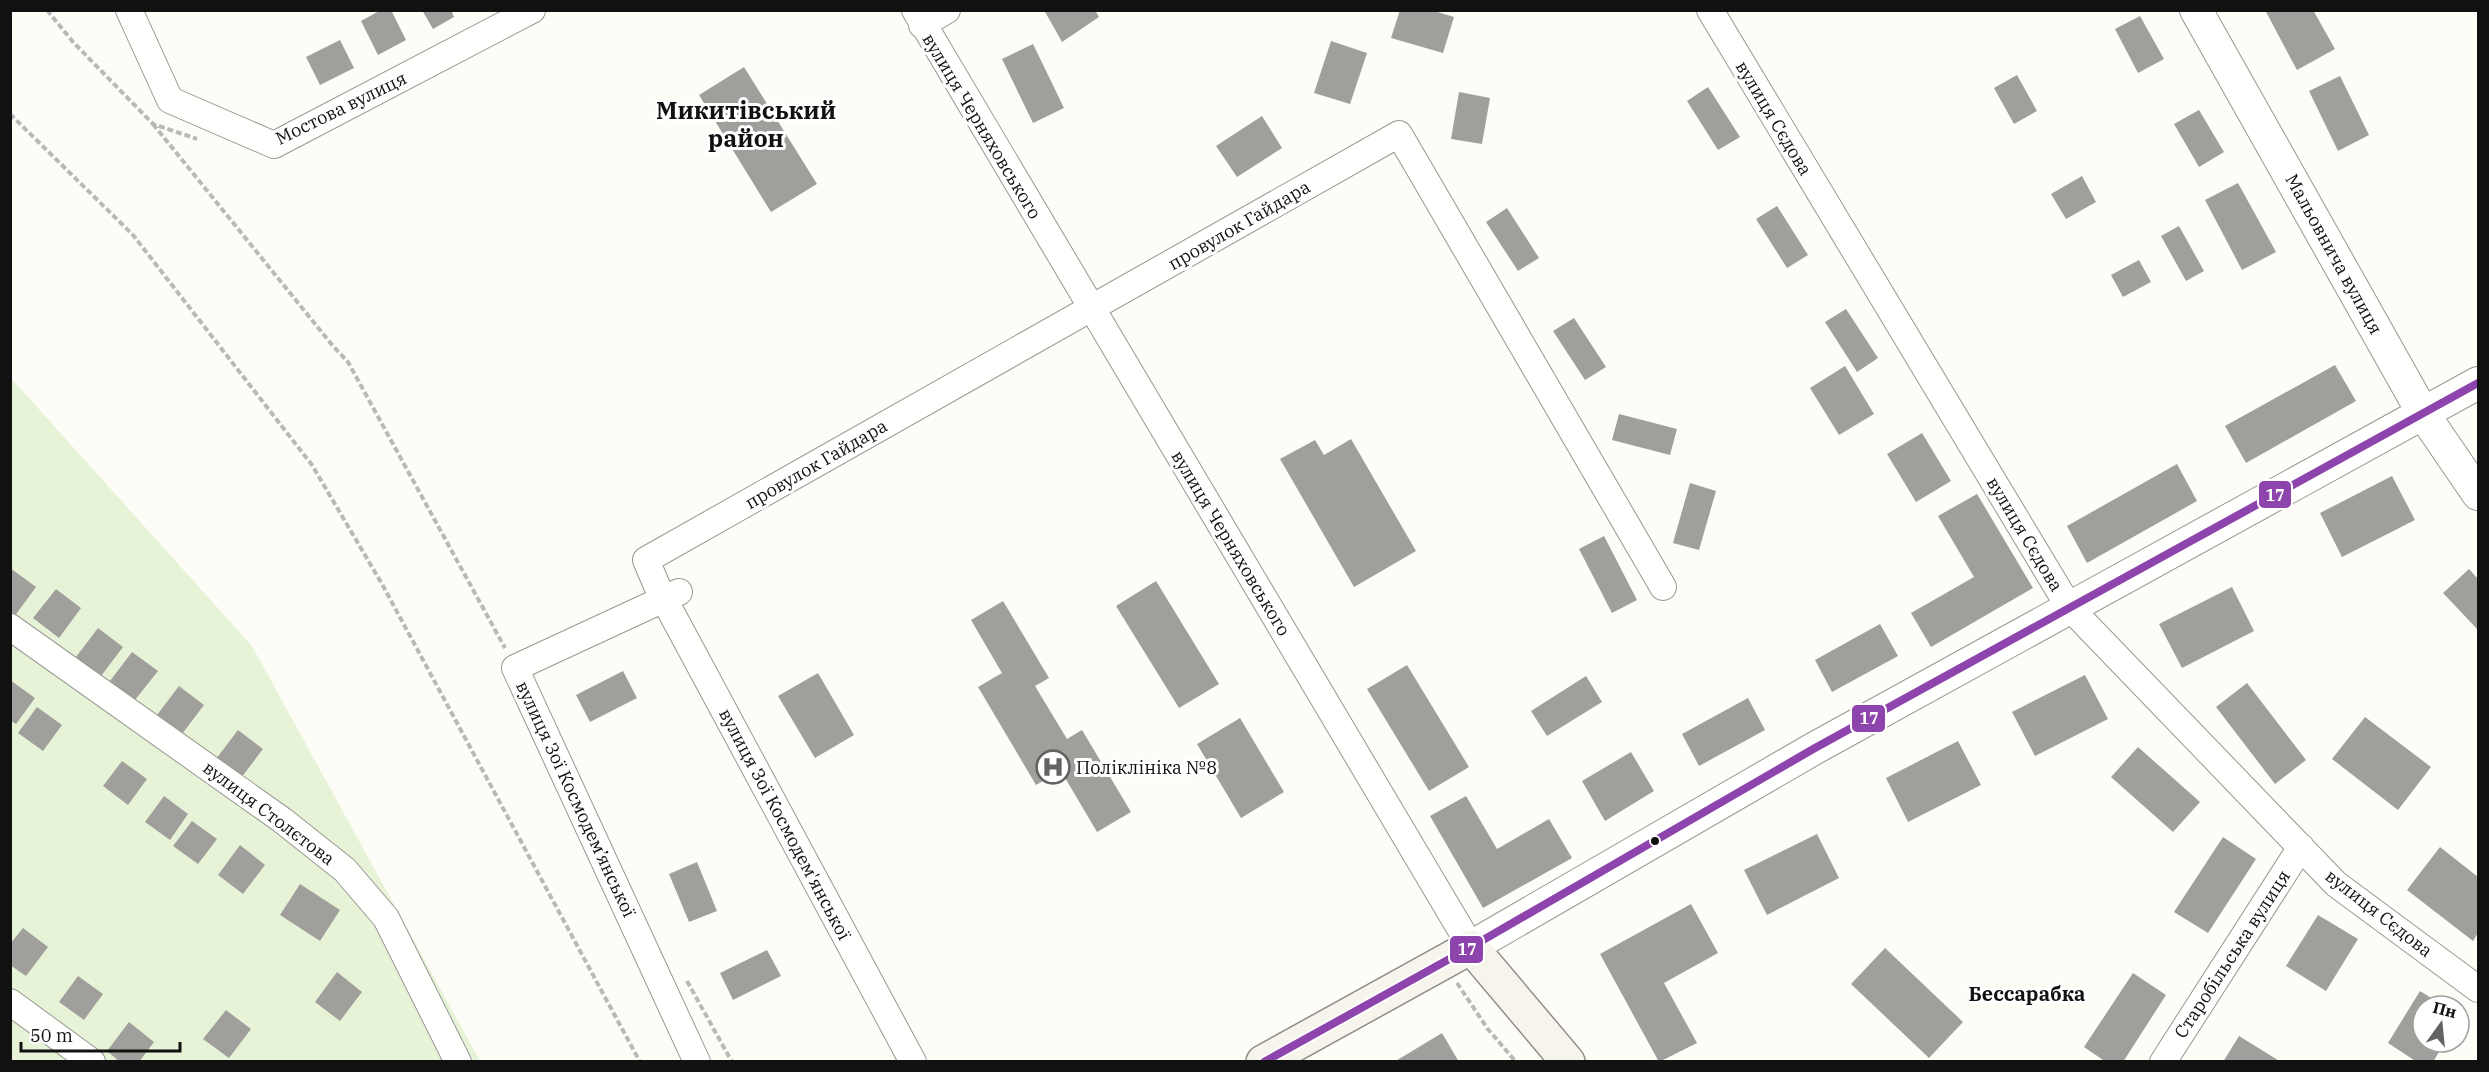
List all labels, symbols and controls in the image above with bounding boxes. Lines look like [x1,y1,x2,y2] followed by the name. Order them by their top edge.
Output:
[917,29,1047,223] street label: вулиця Черняховського
[1731,56,1817,180] street label: вулиця Сєдова
[272,66,410,150] street label: Мостова вулиця
[656,94,836,154] district label: Микитівський район
[2280,170,2388,338] street label: Мальовнича вулиця
[1164,175,1314,275] street label: провулок Гайдара
[741,414,891,514] street label: провулок Гайдара
[1166,446,1296,640] street label: вулиця Черняховського
[1982,472,2068,596] street label: вулиця Сєдова
[2258,480,2292,509] line badge: 17
[2265,485,2285,505] text: 17
[511,677,641,921] street label: вулиця Зої Космодем’янської
[714,704,856,944] street label: вулиця Зої Космодем'янської
[1851,704,1886,733] line badge: 17
[1859,708,1879,728] text: 17
[1035,749,1071,785] hospital icon: Поліклініка №8
[199,756,340,870] street label: вулиця Столєтова
[1076,756,1217,779] place label: Поліклініка №8
[1649,835,1661,847] unlabelled marker
[2321,864,2437,962] street label: вулиця Сєдова
[2169,865,2295,1043] street label: Старобільська вулиця
[1449,935,1484,964] line badge: 17
[1457,939,1477,959] text: 17
[1969,980,2085,1007] district label: Бессарабка
[2411,994,2471,1054] north arrow
[2431,997,2459,1022] text: Пн
[21,1015,180,1053] scale bar
[30,1024,73,1047] text: 50 m

